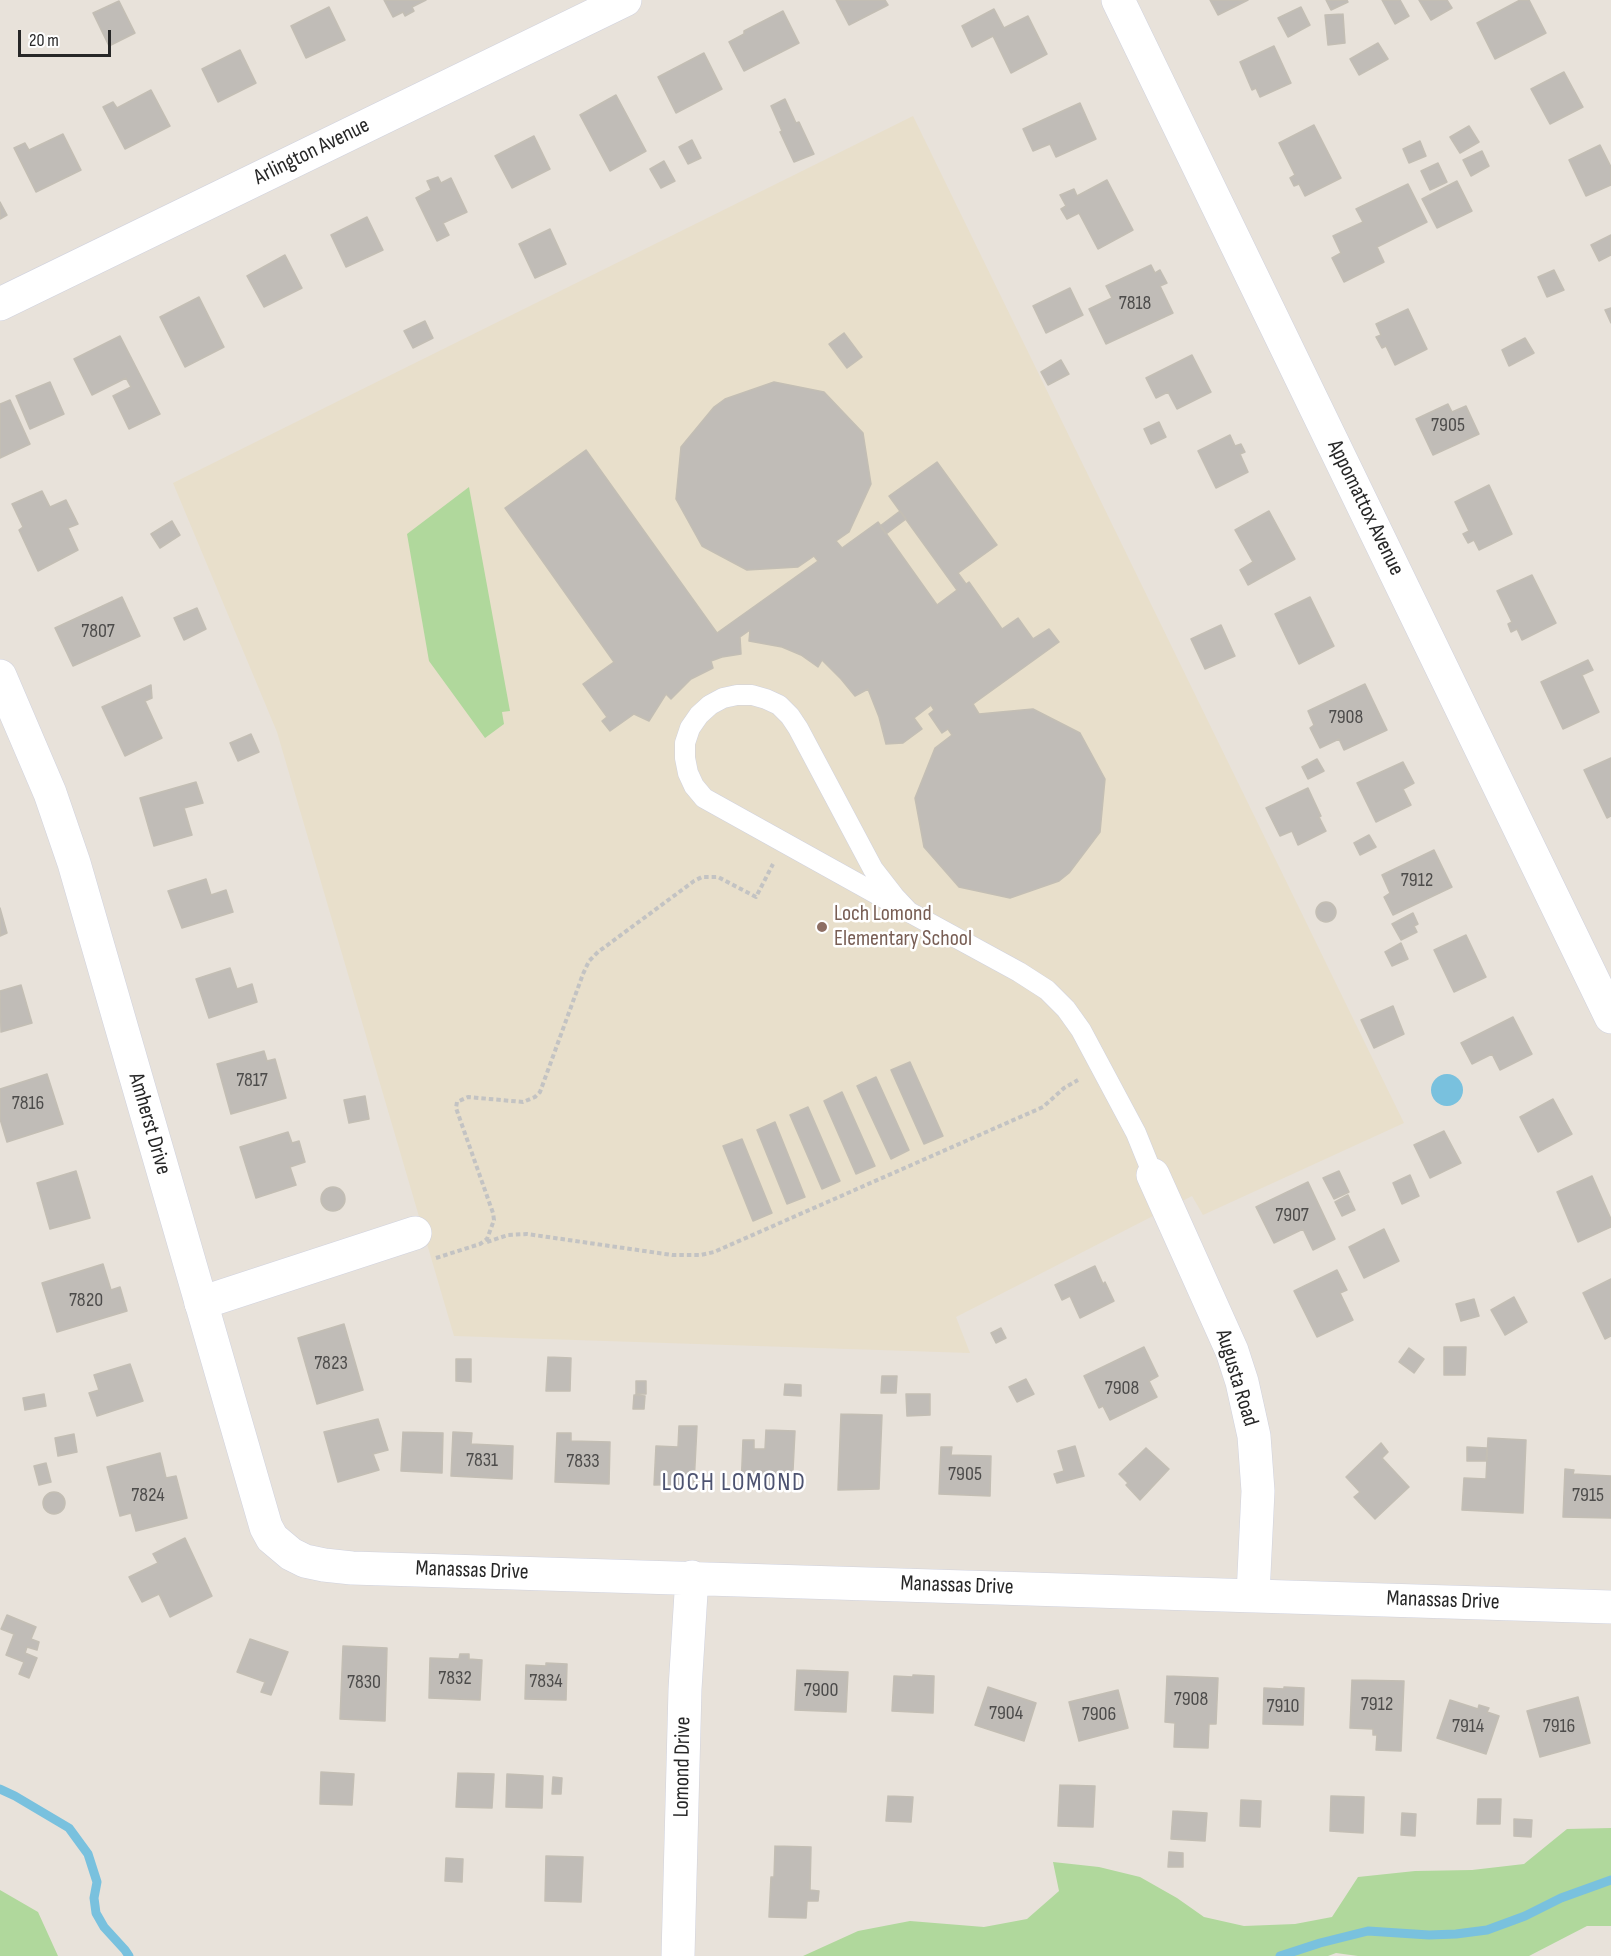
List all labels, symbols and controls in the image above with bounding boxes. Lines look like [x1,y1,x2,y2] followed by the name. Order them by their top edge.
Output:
[21,18,114,56] scale bar
[29,30,59,51] text: 20 m
[250,113,374,191] street label: Arlington Avenue
[1119,292,1151,316] house number: 7818
[1431,414,1465,438] house number: 7905
[1321,436,1409,580] street label: Appomattox Avenue
[81,620,115,644] house number: 7807
[1329,706,1363,730] house number: 7908
[1401,869,1433,893] house number: 7912
[834,901,972,952] place label: Loch Lomond Elementary School
[815,920,829,934] marker: Loch Lomond Elementary School
[236,1069,268,1093] house number: 7817
[122,1070,176,1178] street label: Amherst Drive
[12,1092,44,1116] house number: 7816
[1275,1204,1309,1228] house number: 7907
[69,1289,103,1313] house number: 7820
[1209,1326,1263,1430] street label: Augusta Road
[314,1352,348,1376] house number: 7823
[1105,1377,1139,1401] house number: 7908
[466,1449,498,1473] house number: 7831
[566,1450,600,1474] house number: 7833
[948,1463,982,1487] house number: 7905
[662,1467,806,1499] district label: LOCH LOMOND
[131,1484,165,1508] house number: 7824
[1572,1484,1604,1508] house number: 7915
[415,1556,529,1586] street label: Manassas Drive
[900,1571,1014,1601] street label: Manassas Drive
[1386,1586,1500,1616] street label: Manassas Drive
[438,1667,472,1691] house number: 7832
[529,1670,563,1694] house number: 7834
[347,1671,381,1695] house number: 7830
[804,1679,838,1703] house number: 7900
[1174,1688,1208,1712] house number: 7908
[1361,1693,1393,1717] house number: 7912
[1267,1695,1299,1719] house number: 7910
[989,1702,1023,1726] house number: 7904
[1082,1703,1116,1727] house number: 7906
[1452,1715,1484,1739] house number: 7914
[1543,1715,1575,1739] house number: 7916
[669,1716,697,1818] street label: Lomond Drive

